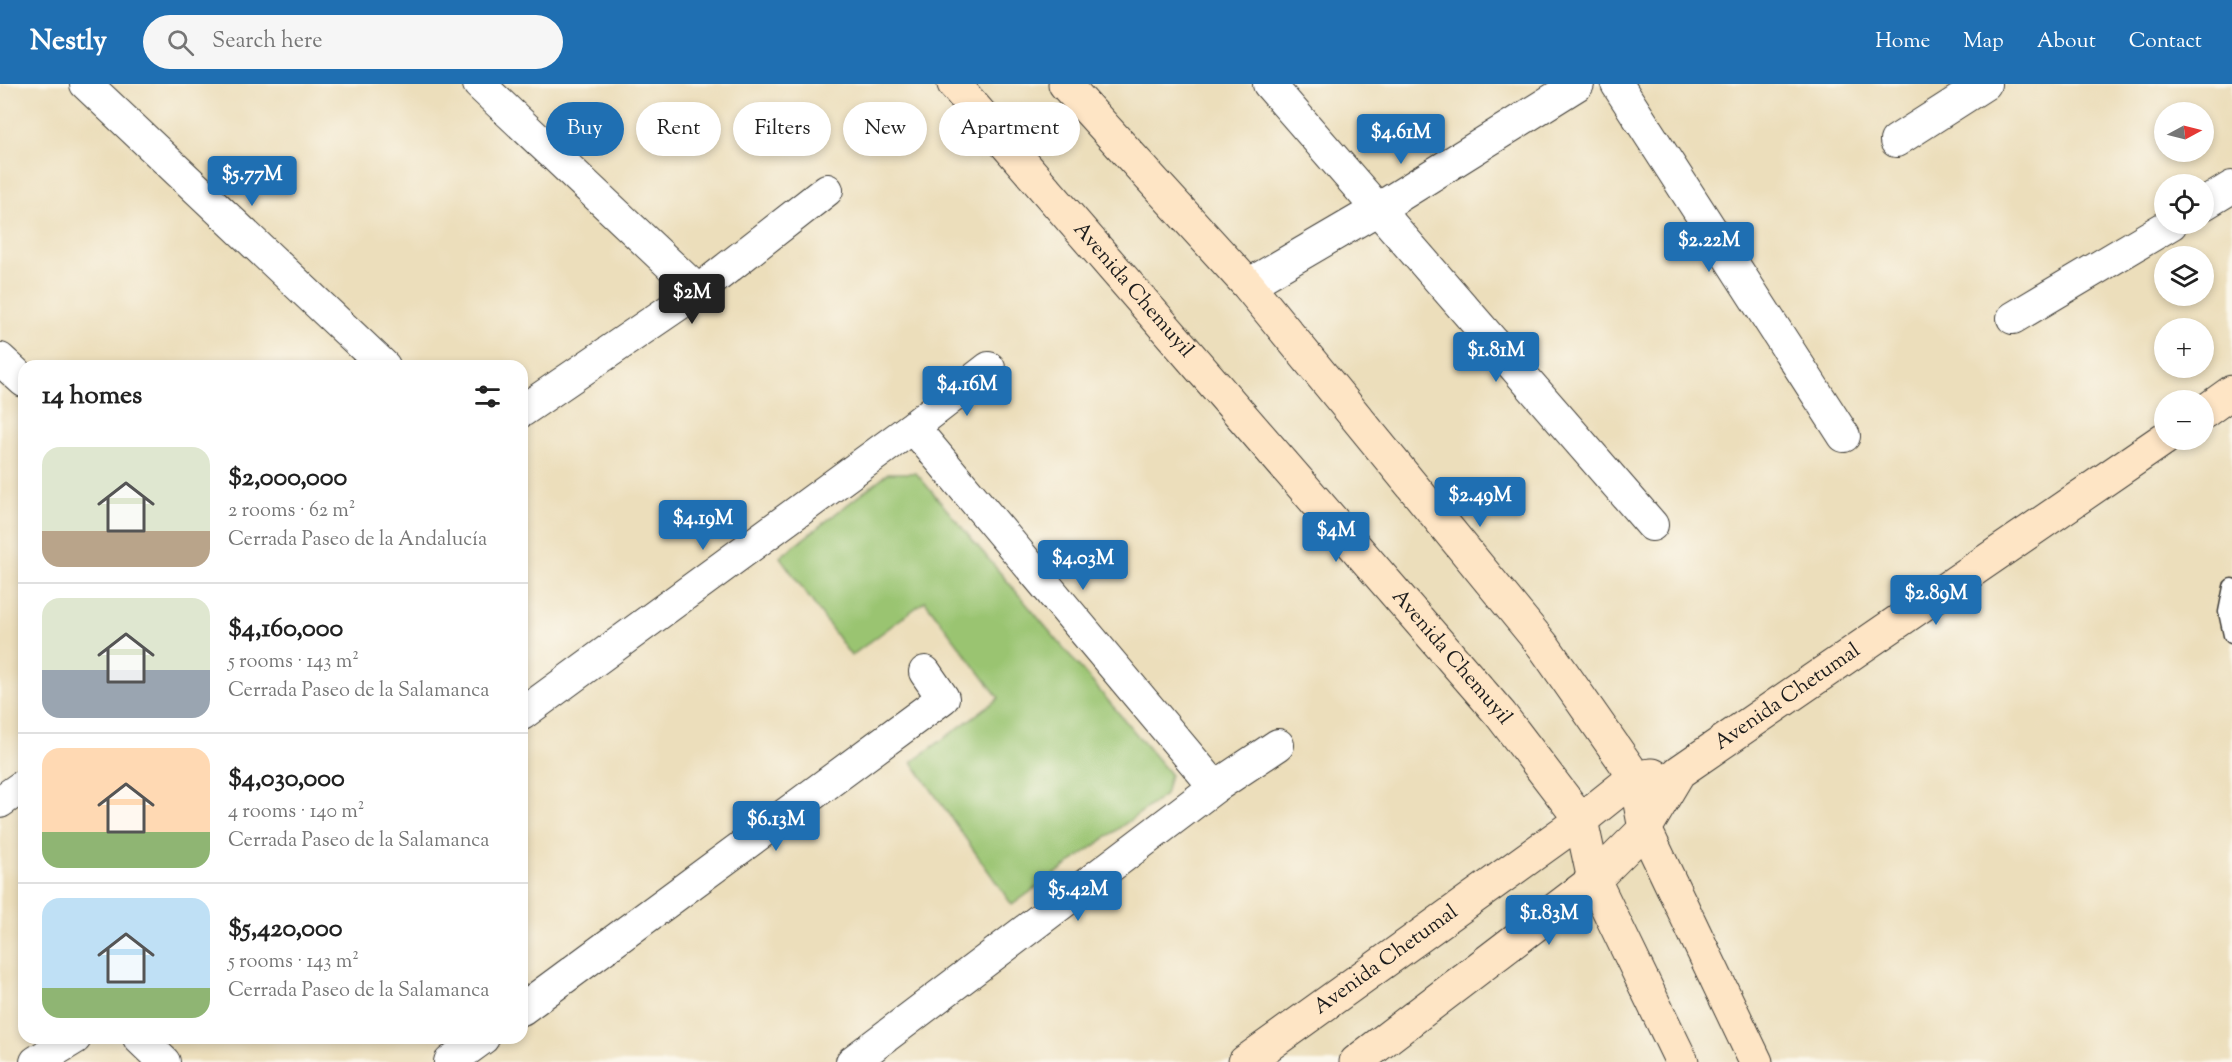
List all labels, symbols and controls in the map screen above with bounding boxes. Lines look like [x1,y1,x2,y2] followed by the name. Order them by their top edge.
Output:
[143,15,563,69] search box
[30,22,107,62] text: Nestly
[164,26,197,59] icon: search
[212,26,322,58] text: Search here
[1875,27,1930,57] text: Home
[1963,27,2004,57] text: Map
[2037,27,2096,57] text: About
[2129,27,2202,57] text: Contact
[546,102,624,156] chip: Buy
[636,102,721,156] chip: Rent
[733,102,831,156] chip: Filters
[843,102,927,156] chip: New
[939,102,1080,156] chip: Apartment
[2154,102,2214,162] north arrow
[2154,102,2214,450] map controls
[1352,114,1450,165] pin: $4.61M
[1371,119,1431,148] text: $4.61M
[203,156,301,207] pin: $5.77M
[222,161,282,190] text: $5.77M
[2154,174,2214,234] button: locate
[1066,216,1200,365] street label: Avenida Chemuyil
[1660,222,1758,273] pin: $2.22M
[1678,227,1740,256] text: $2.22M
[2154,246,2214,306] button: layers
[663,274,721,325] pin: $2M
[673,279,711,308] text: $2M
[2154,318,2214,378] button: +
[1447,332,1545,383] pin: $1.81M
[1467,337,1525,366] text: $1.81M
[918,366,1016,417] pin: $4.16M
[937,371,997,400] text: $4.16M
[42,378,142,415] text: 14 homes
[471,380,504,413] icon: filters
[2154,390,2214,450] button: −
[228,460,347,497] text: $2,000,000
[90,471,162,543] icon: home
[1431,477,1529,528] pin: $2.49M
[1448,482,1512,511] text: $2.49M
[228,497,356,526] text: 2 rooms · 62 m²
[654,500,752,551] pin: $4.19M
[673,505,733,534] text: $4.19M
[1307,512,1365,563] pin: $4M
[1316,517,1356,546] text: $4M
[228,526,487,555] text: Cerrada Paseo de la Andalucía
[1034,540,1132,591] pin: $4.03M
[1052,545,1114,574] text: $4.03M
[1887,575,1985,626] pin: $2.89M
[1904,580,1968,609] text: $2.89M
[1384,583,1519,732] street label: Avenida Chemuyil
[228,611,343,648] text: $4,160,000
[90,622,162,694] icon: home
[1709,636,1867,758] street label: Avenida Chetumal
[228,648,359,677] text: 5 rooms · 143 m²
[228,677,490,706] text: Cerrada Paseo de la Salamanca
[228,761,345,798] text: $4,030,000
[90,772,162,844] icon: home
[228,798,365,827] text: 4 rooms · 140 m²
[727,801,825,852] pin: $6.13M
[747,806,805,835] text: $6.13M
[228,827,490,856] text: Cerrada Paseo de la Salamanca
[1029,871,1127,922] pin: $5.42M
[1048,876,1108,905] text: $5.42M
[1500,895,1598,946] pin: $1.83M
[1308,898,1465,1023] street label: Avenida Chetumal
[1520,900,1578,929] text: $1.83M
[228,911,343,948] text: $5,420,000
[90,922,162,994] icon: home
[228,948,359,977] text: 5 rooms · 143 m²
[228,977,490,1006] text: Cerrada Paseo de la Salamanca

